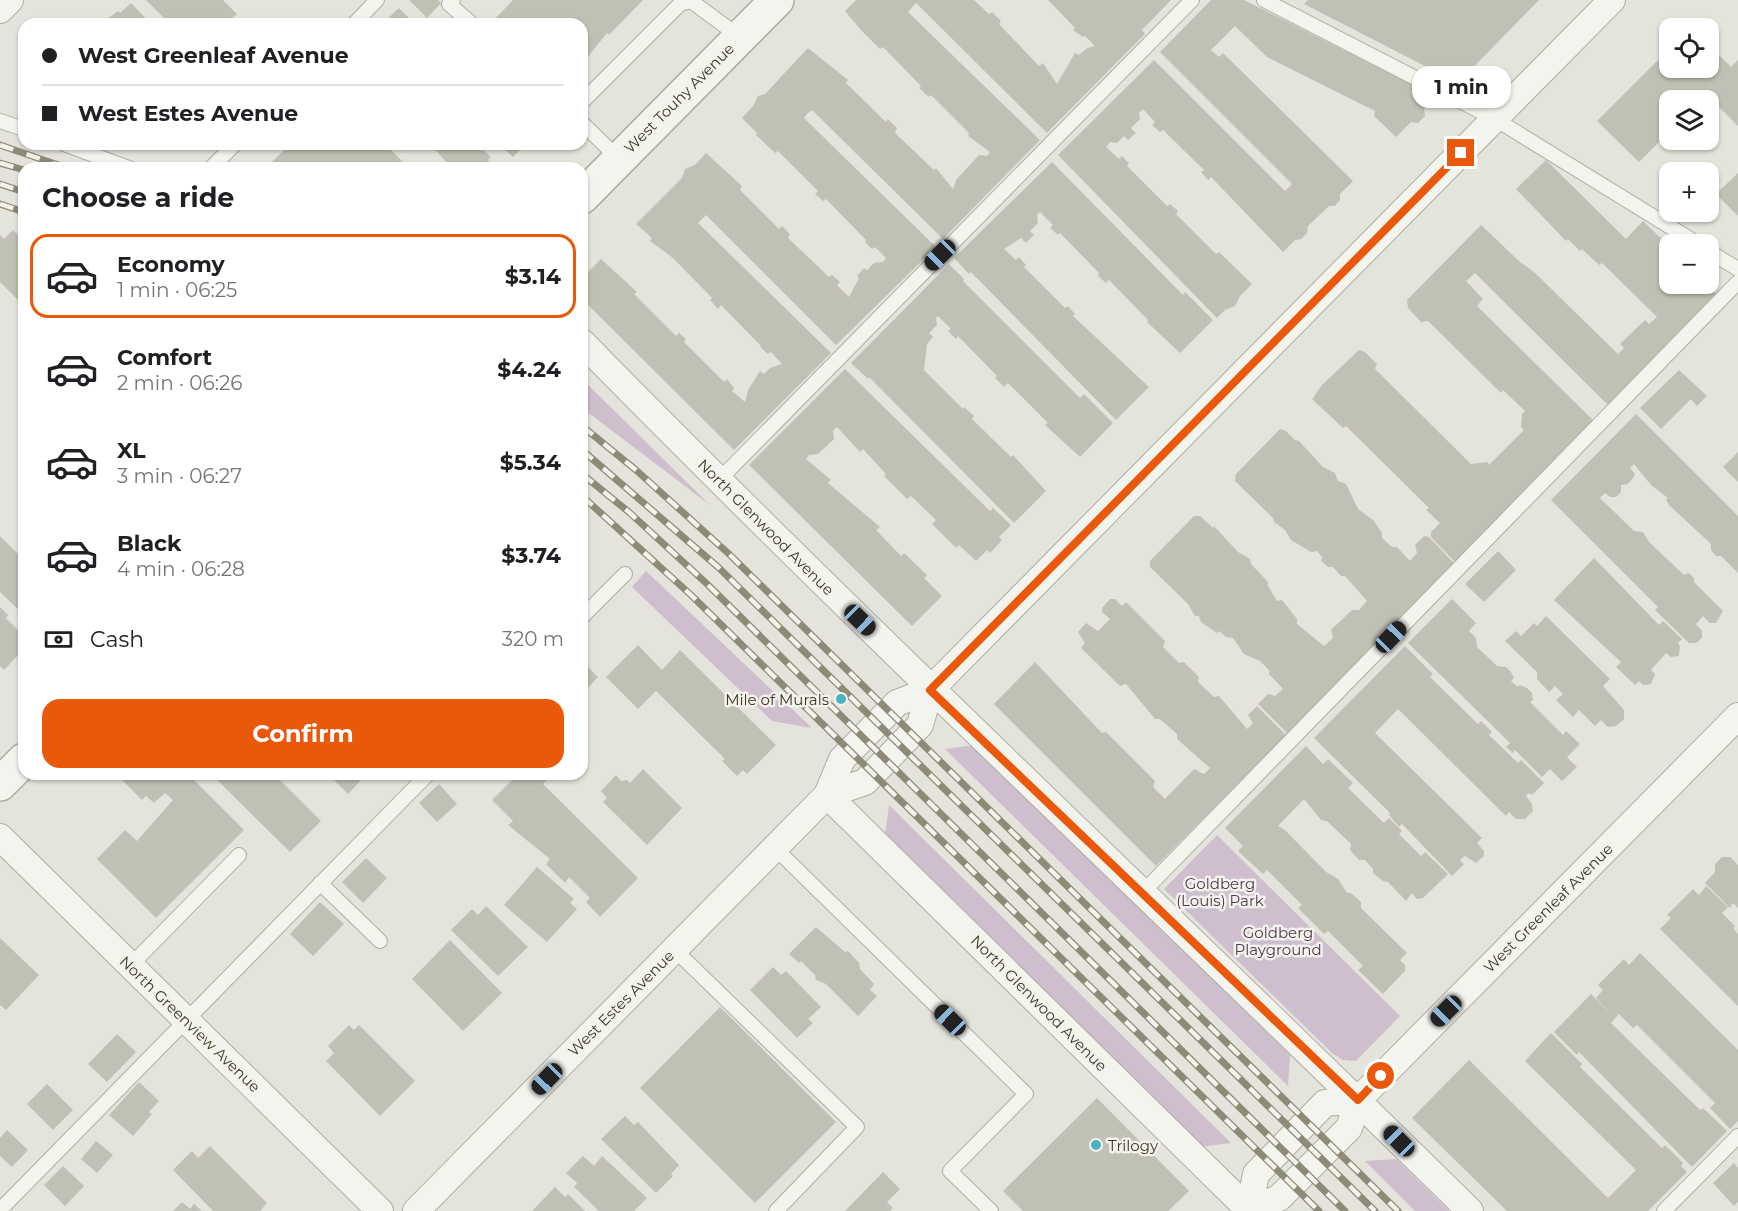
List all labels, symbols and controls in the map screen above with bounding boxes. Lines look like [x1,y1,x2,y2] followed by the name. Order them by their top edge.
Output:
[1659,18,1719,294] map controls
[1659,18,1719,78] button: locate
[620,39,738,157] street label: West Touhy Avenue
[78,42,349,69] text: West Greenleaf Avenue
[1412,66,1510,108] callout: 1 min
[1434,75,1489,99] text: 1 min
[1659,90,1719,150] button: layers
[78,100,298,127] text: West Estes Avenue
[1447,139,1474,166] route end
[1659,162,1719,222] button: +
[42,181,234,214] text: Choose a ride
[1659,234,1719,294] button: −
[921,236,959,274] car
[45,249,99,303] icon: car
[117,251,225,278] text: Economy
[505,263,561,290] text: $3.14
[117,278,237,302] text: 1 min · 06:25
[45,342,99,396] icon: car
[117,344,212,371] text: Comfort
[497,356,561,383] text: $4.24
[117,371,242,395] text: 2 min · 06:26
[45,435,99,489] icon: car
[117,437,146,464] text: XL
[500,449,561,476] text: $5.34
[694,455,838,599] street label: North Glenwood Avenue
[117,464,242,488] text: 3 min · 06:27
[45,528,99,582] icon: car
[117,530,181,557] text: Black
[501,542,561,569] text: $3.74
[117,557,245,581] text: 4 min · 06:28
[841,601,879,639] car
[1372,618,1410,656] car
[42,623,75,656] icon: cash
[90,626,144,653] text: Cash
[502,627,564,651] text: 320 m
[725,690,829,709] place label: Mile of Murals
[834,692,848,706] marker: Mile of Murals
[42,699,564,768] button: Confirm
[1479,839,1617,977] street label: West Greenleaf Avenue
[1176,874,1264,910] park label: Goldberg (Louis) Park
[1234,923,1322,959] park label: Goldberg Playground
[967,931,1111,1075] street label: North Glenwood Avenue
[564,946,678,1060] street label: West Estes Avenue
[116,952,264,1096] street label: North Greenview Avenue
[1427,992,1465,1030] car
[931,1001,969,1039] car
[528,1060,566,1098] car
[1367,1062,1394,1089] route start
[1380,1122,1418,1160] car
[1108,1136,1159,1155] place label: Trilogy
[1089,1138,1103,1152] marker: Trilogy

